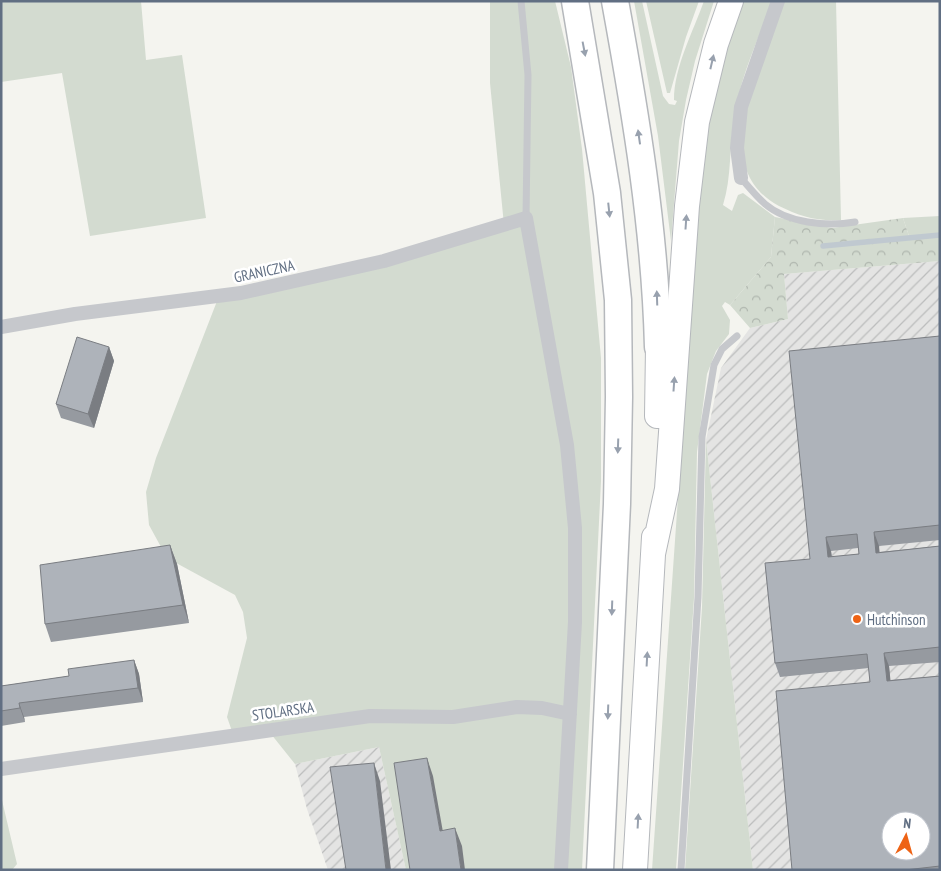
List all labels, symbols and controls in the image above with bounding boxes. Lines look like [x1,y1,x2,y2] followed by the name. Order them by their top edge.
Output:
[580,42,588,57] one-way arrow
[708,54,716,69] one-way arrow
[635,129,643,145] one-way arrow
[605,202,613,218] one-way arrow
[682,214,690,230] one-way arrow
[232,255,297,287] street label: GRANICZNA
[652,290,660,306] one-way arrow
[671,376,679,392] one-way arrow
[614,438,622,454] one-way arrow
[608,600,616,616] one-way arrow
[867,610,925,629] place label: Hutchinson
[851,613,863,625] marker: Hutchinson
[644,651,652,667] one-way arrow
[251,697,316,725] street label: STOLARSKA
[604,704,612,720] one-way arrow
[881,811,931,861] north arrow
[635,813,643,829] one-way arrow
[903,814,912,832] text: N

